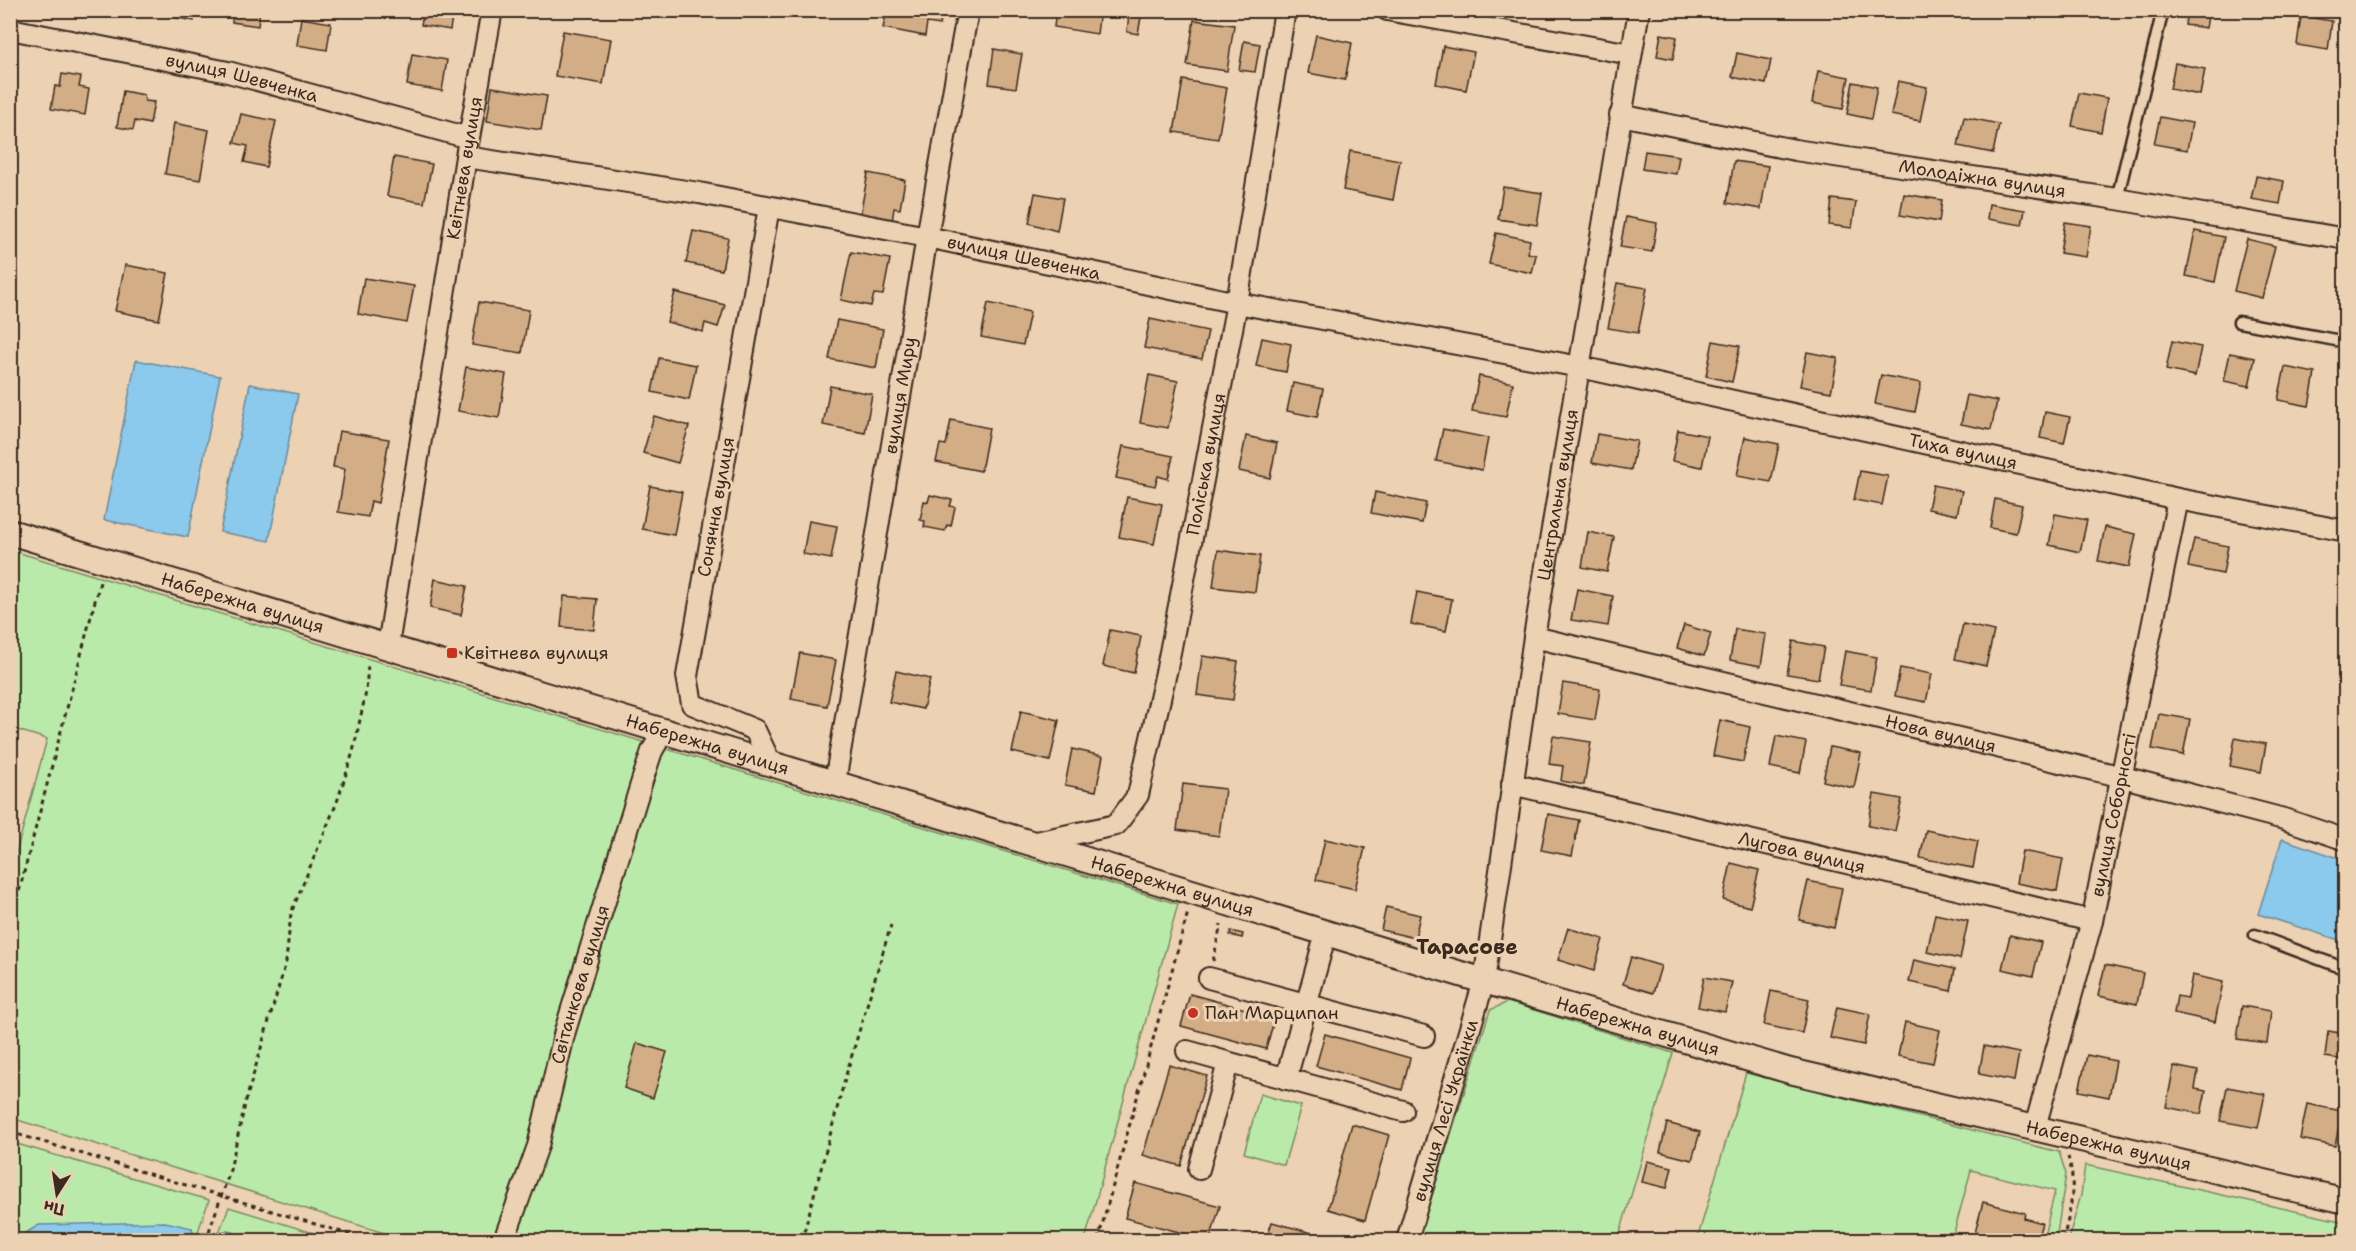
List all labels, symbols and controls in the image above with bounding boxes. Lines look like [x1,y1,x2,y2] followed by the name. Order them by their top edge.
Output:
[164,48,321,108] street label: вулиця Шевченка
[441,95,488,241] street label: Квітнева вулиця
[1897,154,2068,203] street label: Молодіжна вулиця
[945,230,1103,286] street label: вулиця Шевченка
[879,335,922,456] street label: вулиця Миру
[1181,391,1232,537] street label: Поліська вулиця
[1532,407,1584,582] street label: Центральна вулиця
[1906,428,2019,475] street label: Тиха вулиця
[692,435,740,579] street label: Сонячна вулиця
[158,567,327,639] street label: Набережна вулиця
[464,641,609,665] place label: Квітнева вулиця
[445,646,459,660] marker: Квітнева вулиця
[623,708,792,781] street label: Набережна вулиця
[1883,709,1999,758] street label: Нова вулиця
[2085,731,2142,899] street label: вулиця Соборності
[1736,826,1868,879] street label: Лугова вулиця
[1088,850,1257,922] street label: Набережна вулиця
[546,902,615,1066] street label: Світанкова вулиця
[1416,933,1518,961] district label: Тарасове
[1553,991,1722,1062] street label: Набережна вулиця
[1205,1001,1338,1025] place label: Пан Марципан
[1186,1006,1200,1020] marker: Пан Марципан
[1407,1016,1484,1205] street label: вулиця Лесі Українки
[2023,1115,2194,1176] street label: Набережна вулиця
[27,1164,87,1224] north arrow
[41,1196,67,1221] text: Пн

